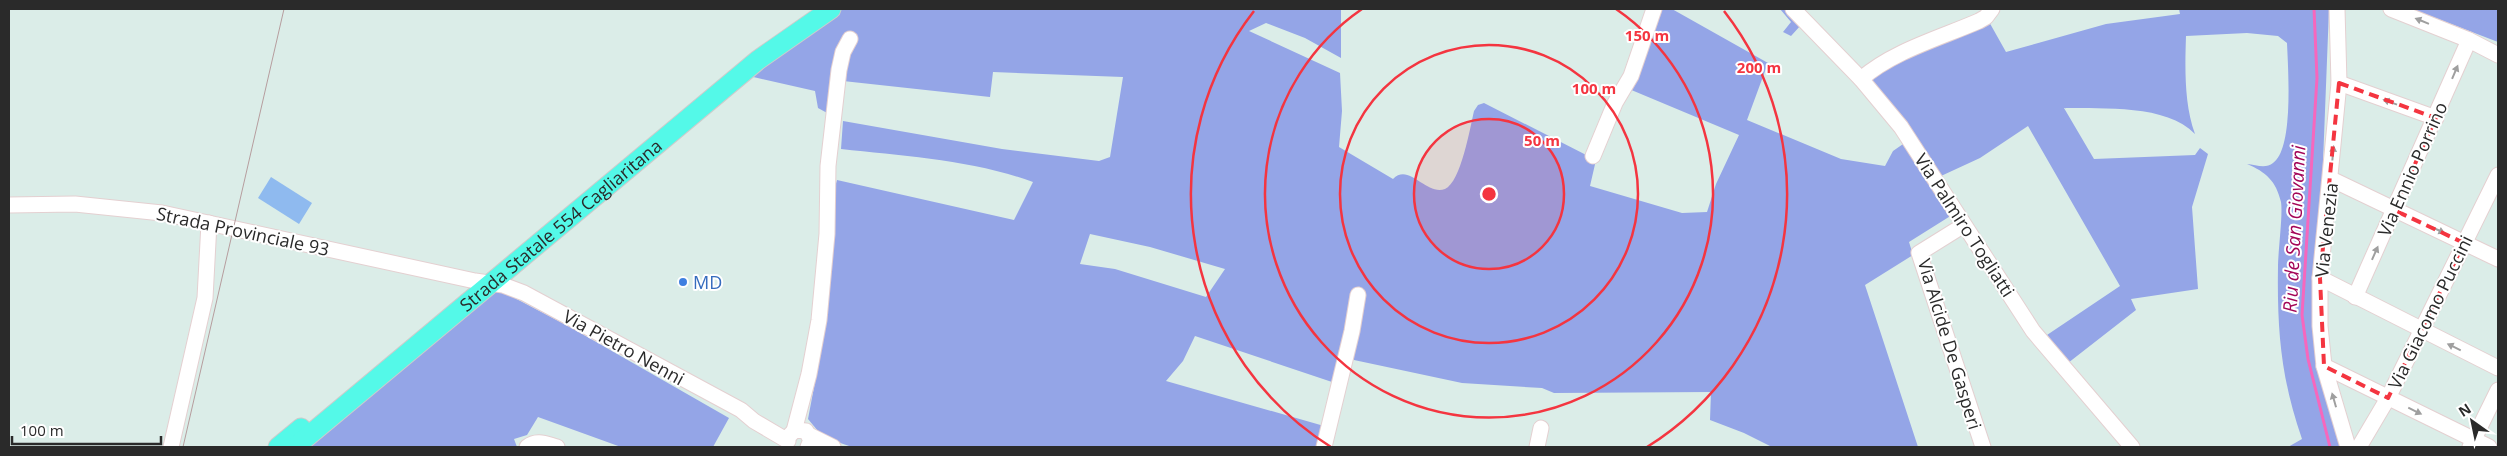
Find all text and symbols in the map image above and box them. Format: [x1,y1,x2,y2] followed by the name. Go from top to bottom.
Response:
[2414,17,2429,25] one-way arrow
[1625,25,1669,45] text: 150 m
[1737,57,1781,77] text: 200 m
[2452,65,2460,79] one-way arrow
[1572,78,1616,98] text: 100 m
[2372,98,2452,240] street label: Via Ennio Porrino
[2382,98,2397,105] one-way arrow
[1524,130,1560,150] text: 50 m
[454,134,667,317] street label: Strada Statale 554 Cagliaritana
[2277,143,2311,313] water label: Riu de San Giovanni
[2329,144,2337,160] one-way arrow
[1910,149,2020,301] street label: Via Palmiro Togliatti
[2309,182,2343,278] street label: Via Venezia
[1480,185,1498,203] centre of rings
[154,201,332,261] street label: Strada Provinciale 93
[2431,227,2445,235] one-way arrow
[2382,231,2478,393] street label: Via Giacomo Puccini
[2371,246,2379,260] one-way arrow
[1913,256,1987,432] street label: Via Alcide De Gasperi
[693,270,722,294] place label: MD
[677,276,689,288] marker: MD
[559,304,689,390] street label: Via Pietro Nenni
[2447,343,2462,351] one-way arrow
[2330,393,2338,408] one-way arrow
[2447,396,2497,446] north arrow
[2455,399,2475,421] text: N
[2408,407,2422,415] one-way arrow
[12,414,161,446] scale bar
[20,420,64,440] text: 100 m

